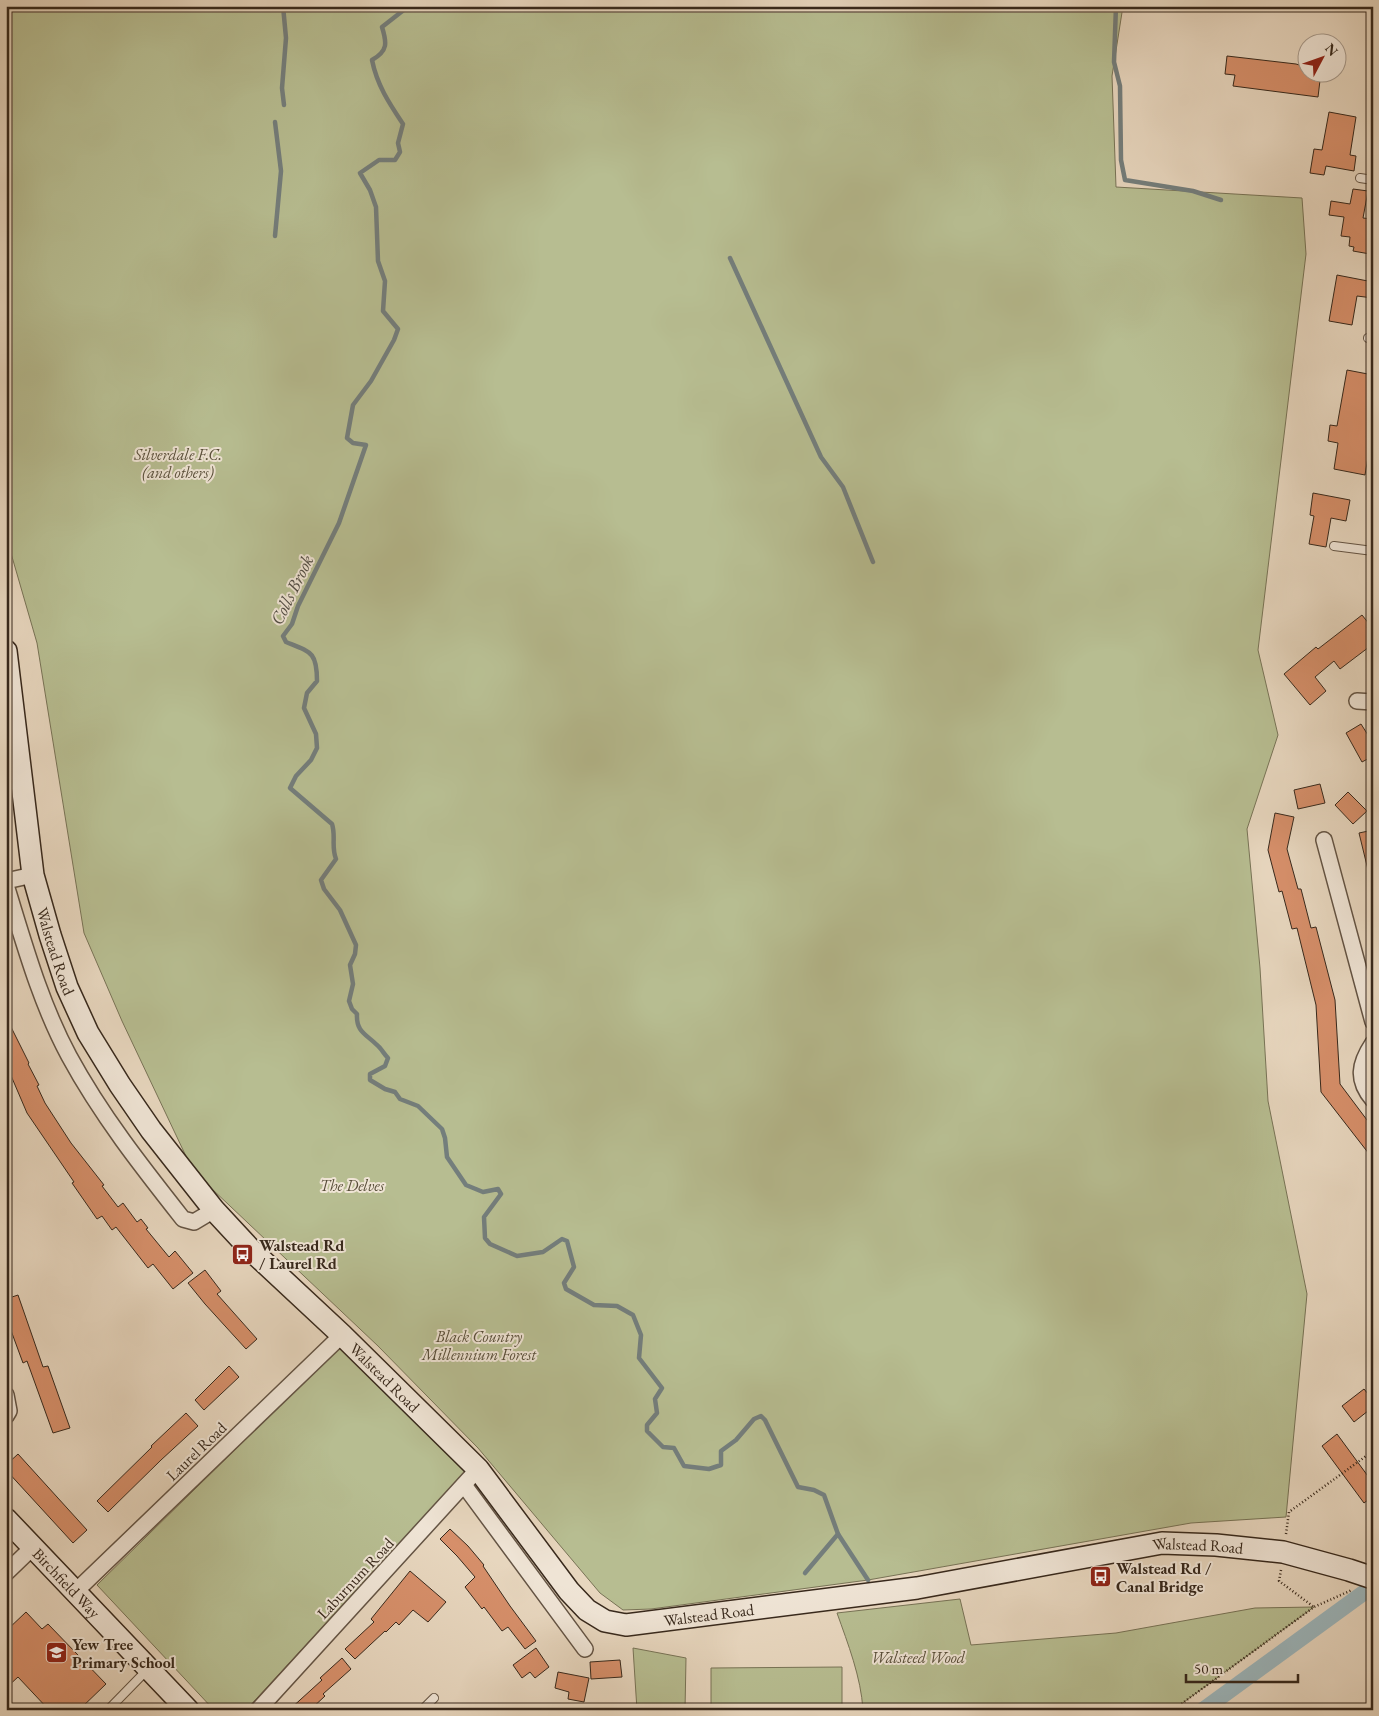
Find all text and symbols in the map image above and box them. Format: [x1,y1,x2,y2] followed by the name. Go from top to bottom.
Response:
[1296,32,1346,82] north arrow
[1321,39,1343,60] text: N
[133,444,222,483] park label: Silverdale F.C. (and others)
[265,551,318,629] water label: Colls Brook
[32,905,80,999] street label: Walstead Road
[320,1175,385,1196] park label: The Delves
[259,1235,344,1274] place label: Walstead Rd / Laurel Rd
[231,1242,255,1266] bus stop icon: Walstead Rd / Laurel Rd
[421,1326,537,1365] park label: Black Country Millennium Forest
[345,1338,425,1418] street label: Walstead Road
[162,1417,232,1485] street label: Laurel Road
[1151,1532,1245,1559] street label: Walstead Road
[312,1533,399,1623] street label: Laburnum Road
[28,1543,105,1623] street label: Birchfield Way
[1116,1558,1212,1597] place label: Walstead Rd / Canal Bridge
[1088,1565,1112,1589] bus stop icon: Walstead Rd / Canal Bridge
[662,1599,756,1631] street label: Walstead Road
[72,1634,175,1673] place label: Yew Tree Primary School
[44,1641,68,1665] school or university icon: Yew Tree Primary School
[871,1647,966,1668] park label: Walsteed Wood
[1186,1651,1299,1683] scale bar
[1194,1659,1223,1678] text: 50 m

